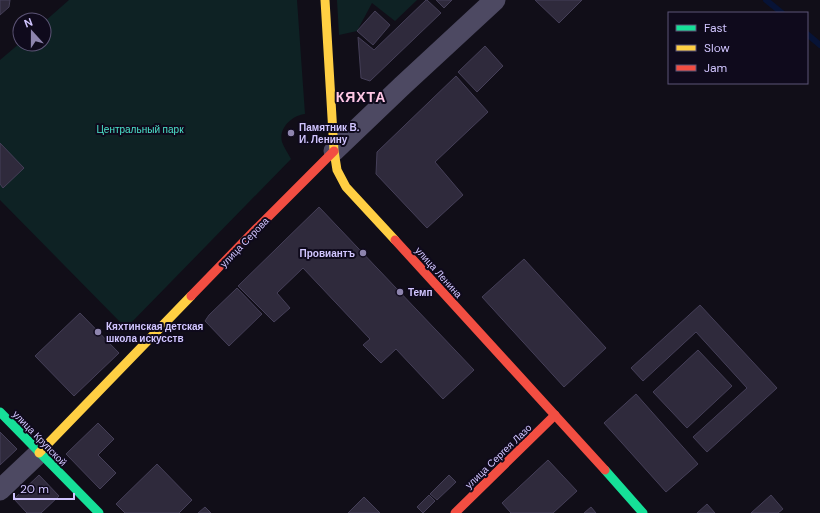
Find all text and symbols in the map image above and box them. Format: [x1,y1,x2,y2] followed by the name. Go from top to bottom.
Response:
[12,12,52,52] north arrow
[668,12,808,84] legend
[22,15,35,31] text: N
[704,20,727,36] text: Fast
[704,40,730,56] text: Slow
[704,60,727,76] text: Jam
[336,88,386,106] district label: КЯХТА
[299,121,360,146] place label: Памятник В. И. Ленину
[96,123,184,136] park label: Центральный парк
[286,128,296,138] marker: Памятник В. И. Ленину
[217,214,272,270] street label: улица Серова
[412,244,465,301] street label: улица Ленина
[300,247,355,260] place label: Провиантъ
[358,248,368,258] marker: Провиантъ
[408,286,432,299] place label: Темп
[395,287,405,297] marker: Темп
[106,320,204,345] place label: Кяхтинская детская школа искусств
[93,327,103,337] marker: Кяхтинская детская школа искусств
[10,408,69,469] street label: улица Крупской
[462,421,535,491] street label: улица Сергея Лазо
[14,475,74,501] scale bar
[20,481,49,497] text: 20 m

